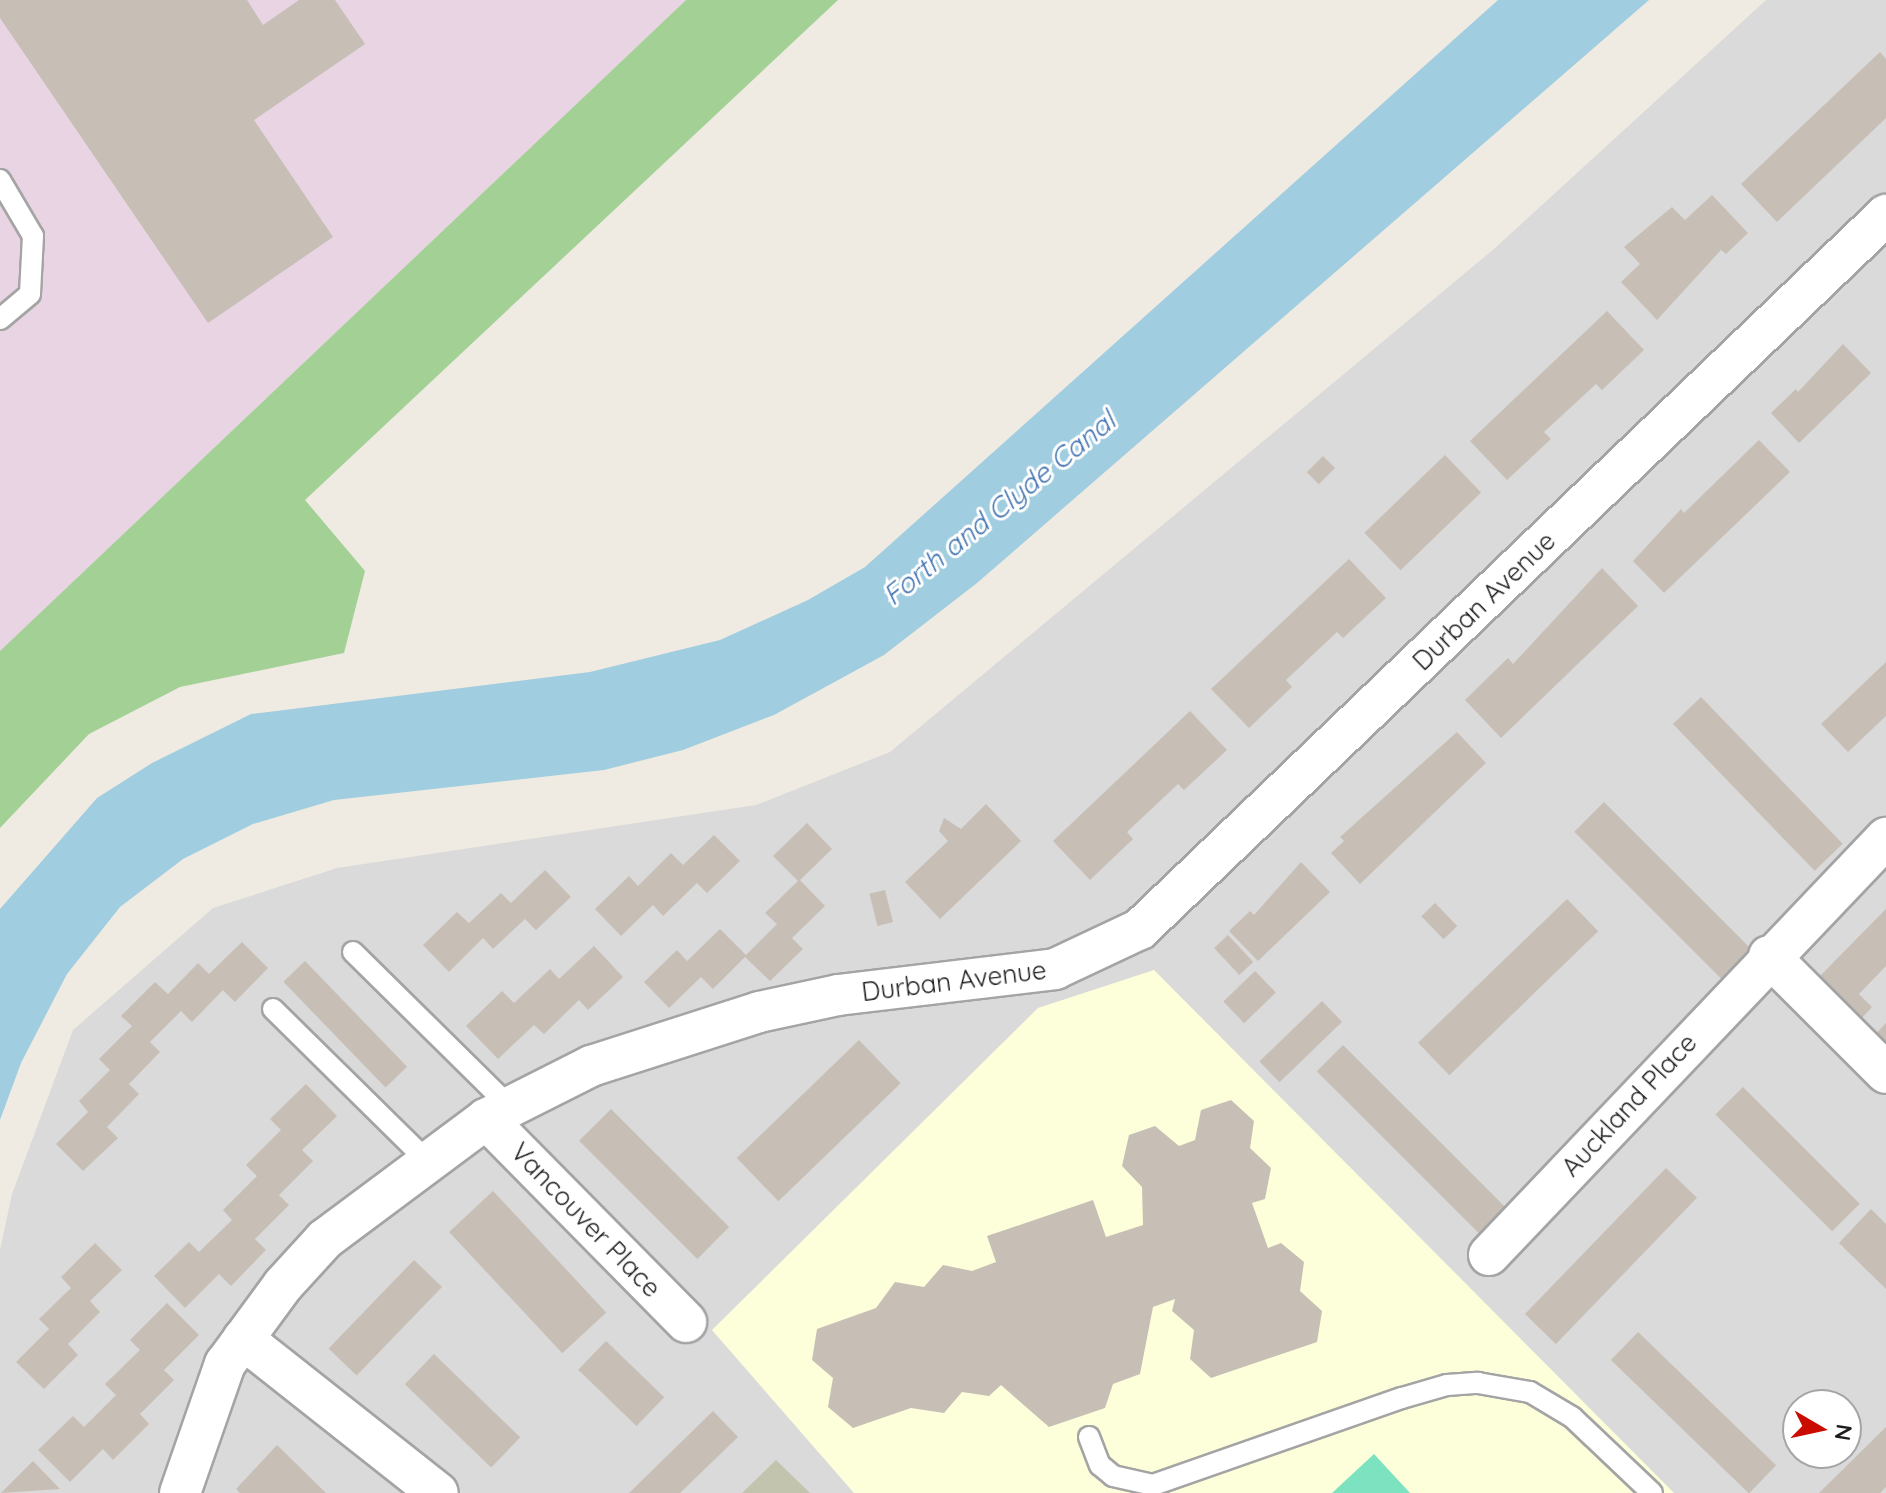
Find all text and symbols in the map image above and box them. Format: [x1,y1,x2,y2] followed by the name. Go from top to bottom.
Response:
[876,404,1122,612] water label: Forth and Clyde Canal
[1406,525,1562,677] street label: Durban Avenue
[860,954,1048,1008] street label: Durban Avenue
[1555,1027,1703,1183] street label: Auckland Place
[504,1136,668,1304] street label: Vancouver Place
[1782,1389,1862,1469] north arrow
[1829,1422,1859,1443] text: N

